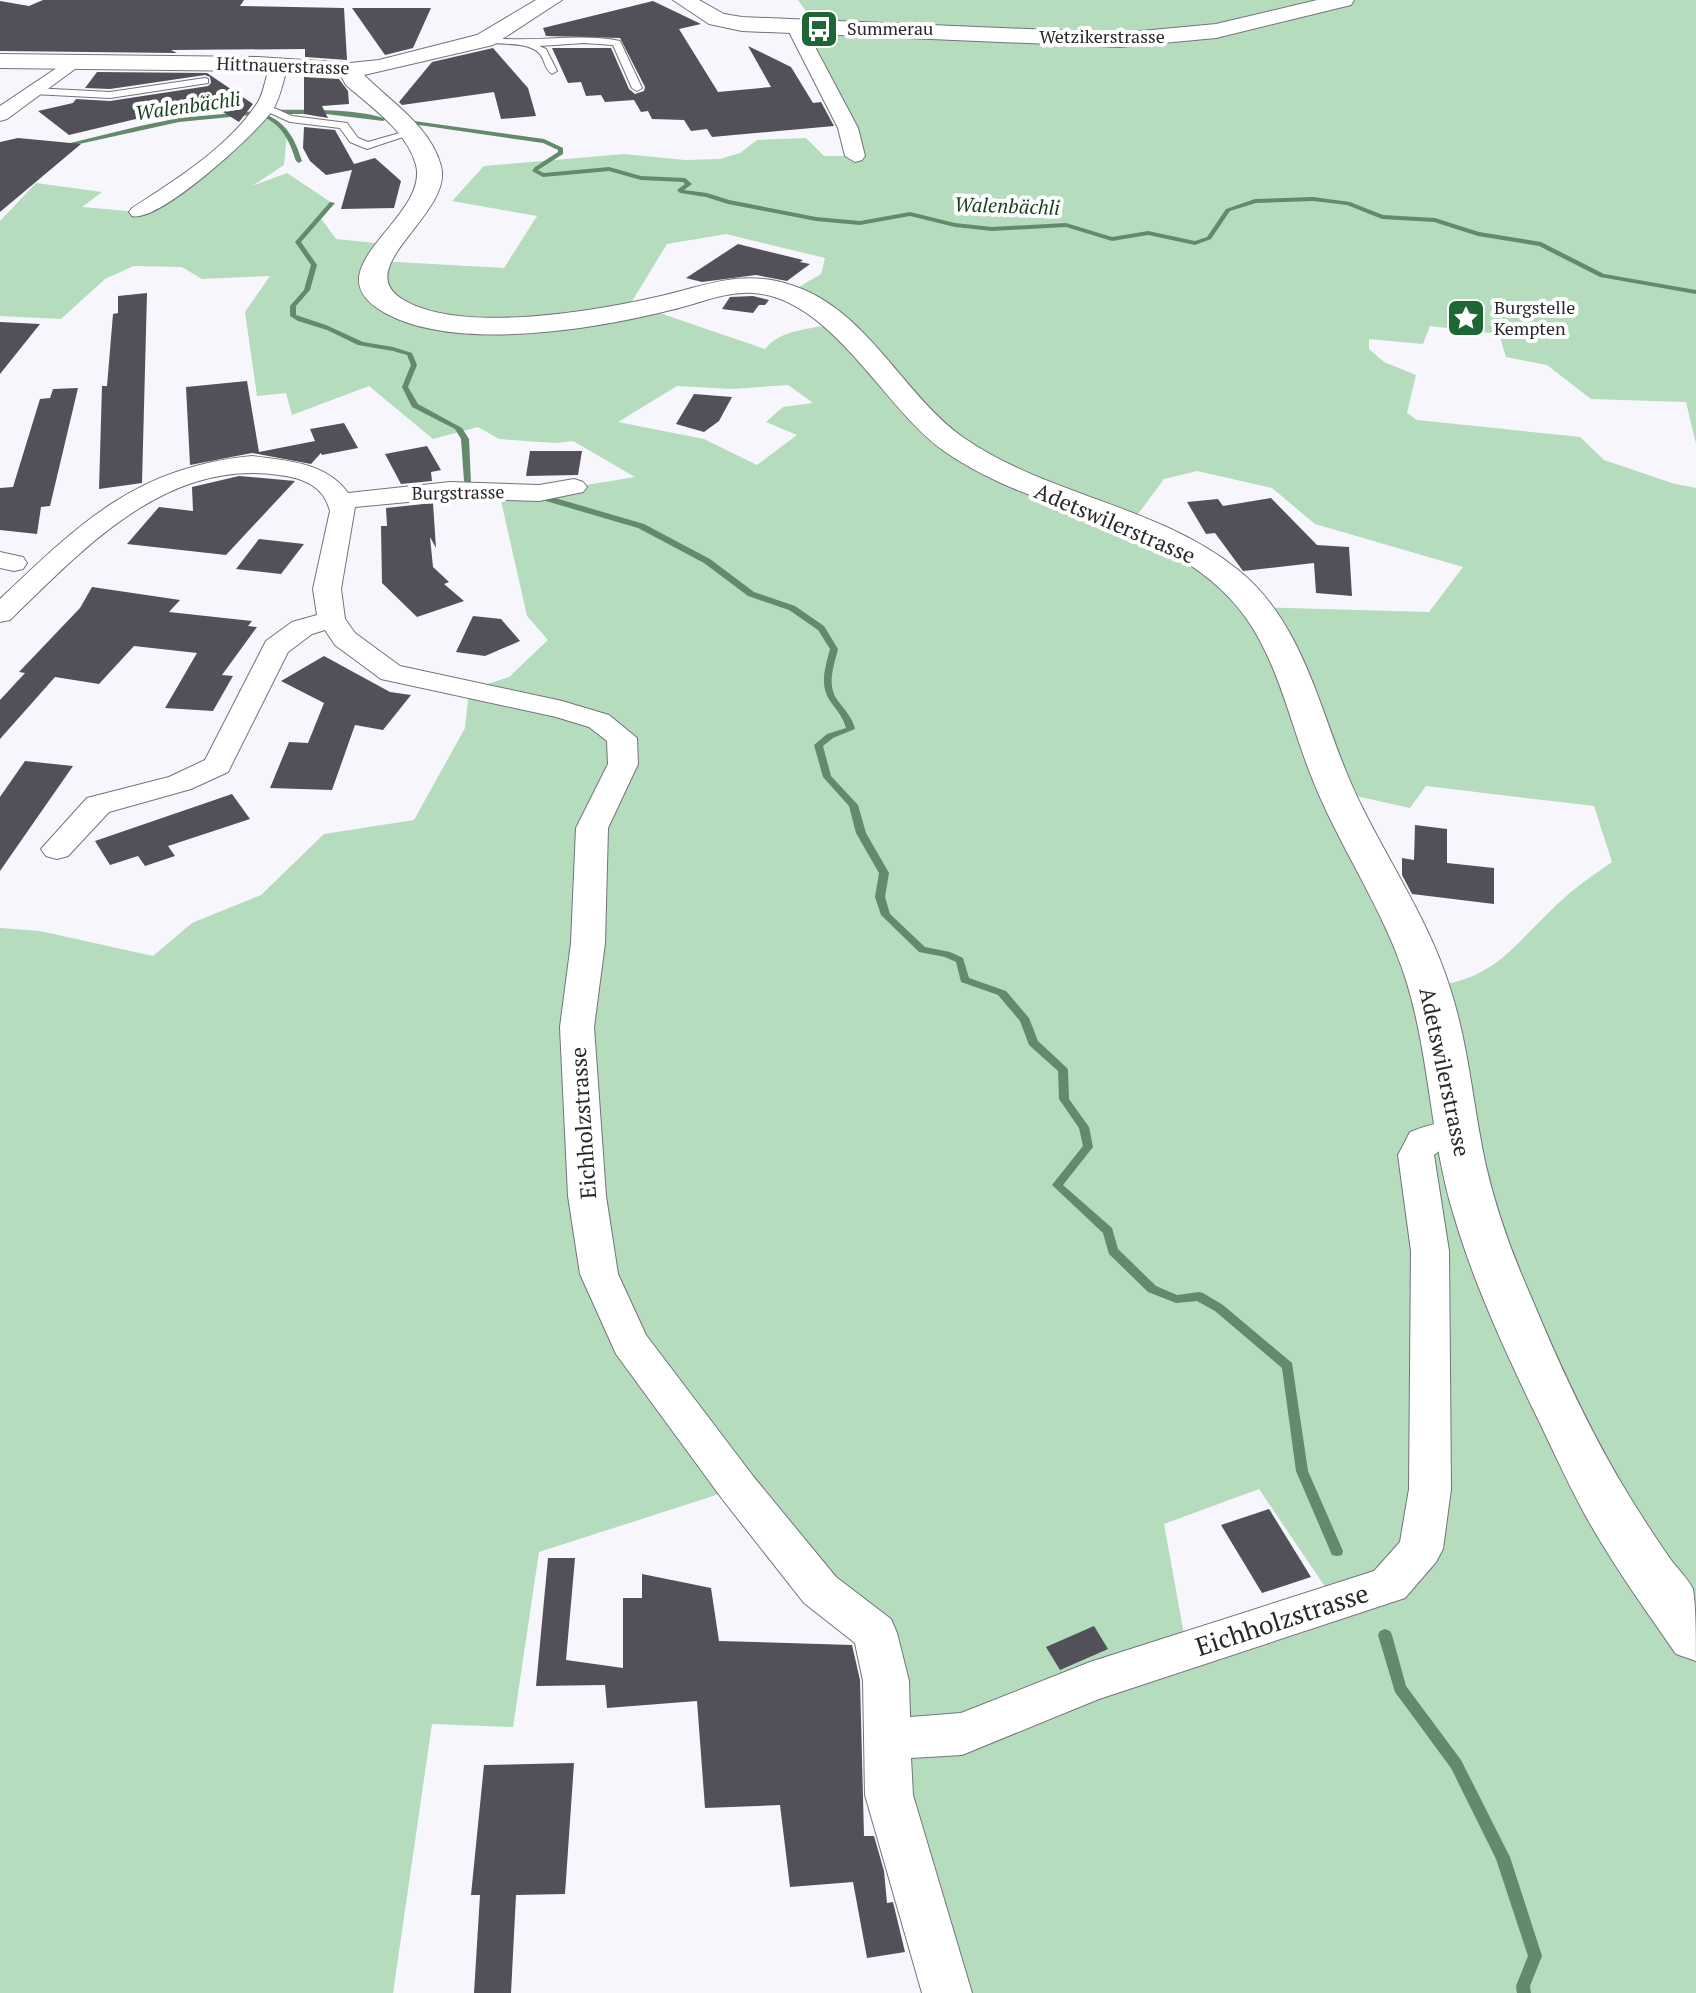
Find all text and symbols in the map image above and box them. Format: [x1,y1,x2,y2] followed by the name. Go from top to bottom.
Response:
[798,8,840,50] bus stop icon: Summerau
[847,16,933,40] place label: Summerau
[1039,24,1165,48] street label: Wetzikerstrasse
[216,51,350,79] street label: Hittnauerstrasse
[134,85,243,126] water label: Walenbächli
[954,190,1061,221] water label: Walenbächli
[1494,295,1575,340] place label: Burgstelle Kempten
[1445,297,1487,339] place icon: Burgstelle Kempten
[1030,476,1200,570] street label: Adetswilerstrasse
[411,479,505,505] street label: Burgstrasse
[1413,985,1478,1159] street label: Adetswilerstrasse
[563,1046,602,1200] street label: Eichholzstrasse
[1191,1575,1373,1663] street label: Eichholzstrasse

